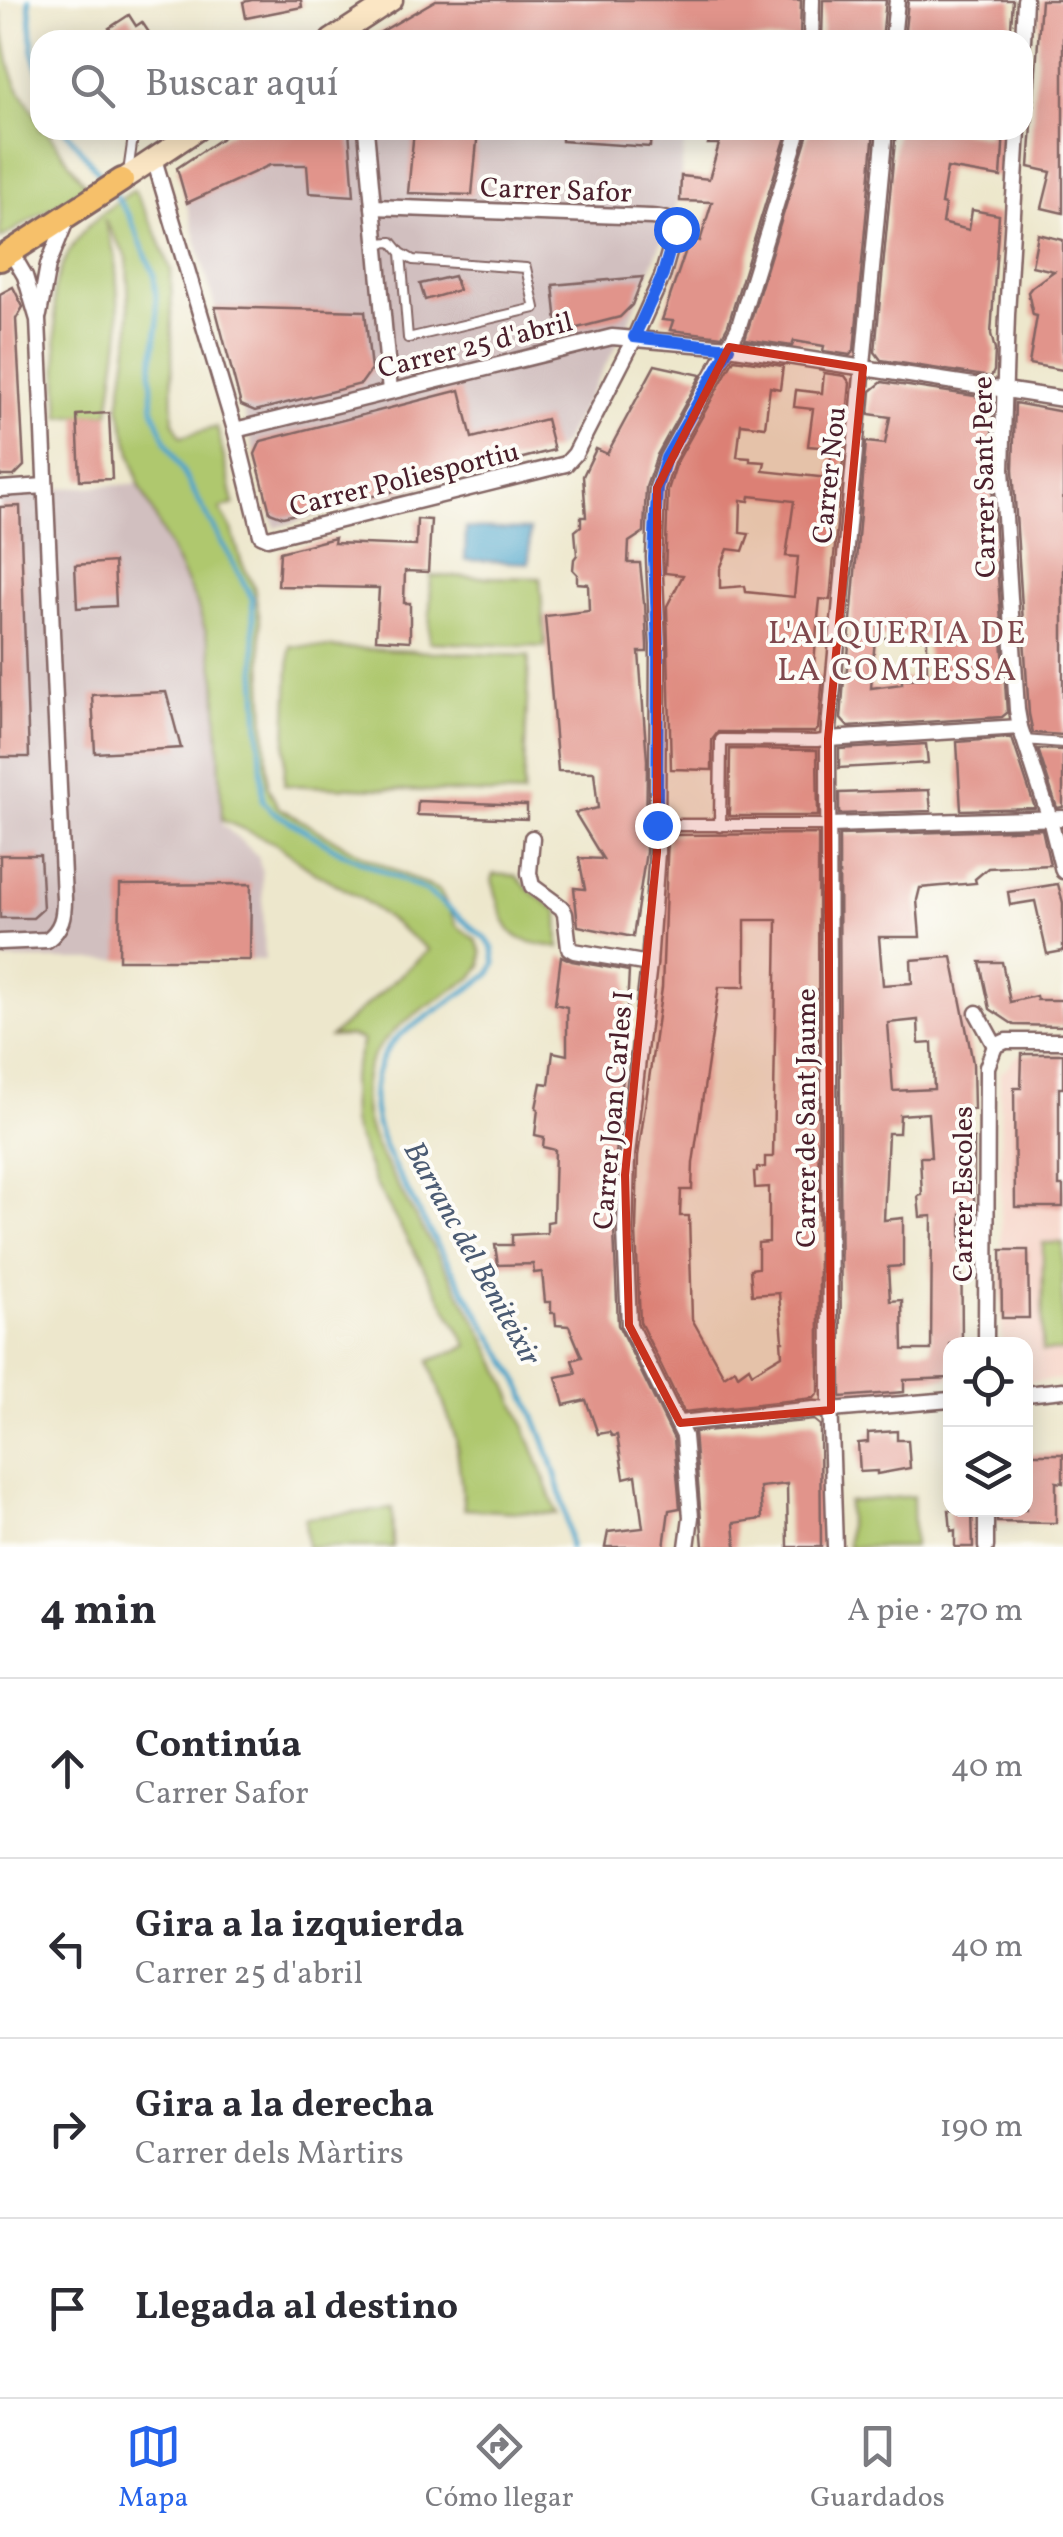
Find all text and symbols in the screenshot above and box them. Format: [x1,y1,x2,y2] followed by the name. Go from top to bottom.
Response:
[30,30,1033,140] search box
[65,58,120,113] icon: search
[145,59,338,112] text: Buscar aquí
[479,169,633,214] street label: Carrer Safor
[654,207,700,253] route start
[374,303,577,389] street label: Carrer 25 d'abril
[964,376,1007,578] street label: Carrer Sant Pere
[804,405,857,546] street label: Carrer Nou
[286,433,524,528] street label: Carrer Poliesportiu
[768,613,1028,694] district label: L'ALQUERIA DE LA COMTESSA
[635,803,681,849] route end
[788,988,827,1248] street label: Carrer de Sant Jaume
[585,989,644,1231] street label: Carrer Joan Carles I
[945,1106,984,1282] street label: Carrer Escoles
[392,1134,551,1374] water label: Barranc del Beniteixir
[943,1337,1033,1517] map controls
[943,1337,1033,1427] button: locate
[943,1427,1033,1517] button: layers
[40,1583,157,1642] text: 4 min
[847,1590,1023,1634] text: A pie · 270 m
[135,1720,302,1773] text: Continúa
[40,1741,95,1796] icon: ahead
[951,1746,1023,1790] text: 40 m
[135,1773,309,1817] text: Carrer Safor
[135,1900,464,1953] text: Gira a la izquierda
[40,1921,95,1976] icon: left
[951,1926,1023,1970] text: 40 m
[135,1953,363,1997] text: Carrer 25 d'abril
[135,2080,434,2133] text: Gira a la derecha
[40,2101,95,2156] icon: right
[939,2106,1023,2150] text: 190 m
[135,2133,404,2177] text: Carrer dels Màrtirs
[40,2281,95,2336] icon: arrive
[135,2282,458,2335] text: Llegada al destino
[118,2419,188,2518] tab: Mapa
[425,2419,574,2518] tab: Cómo llegar
[810,2419,945,2518] tab: Guardados

